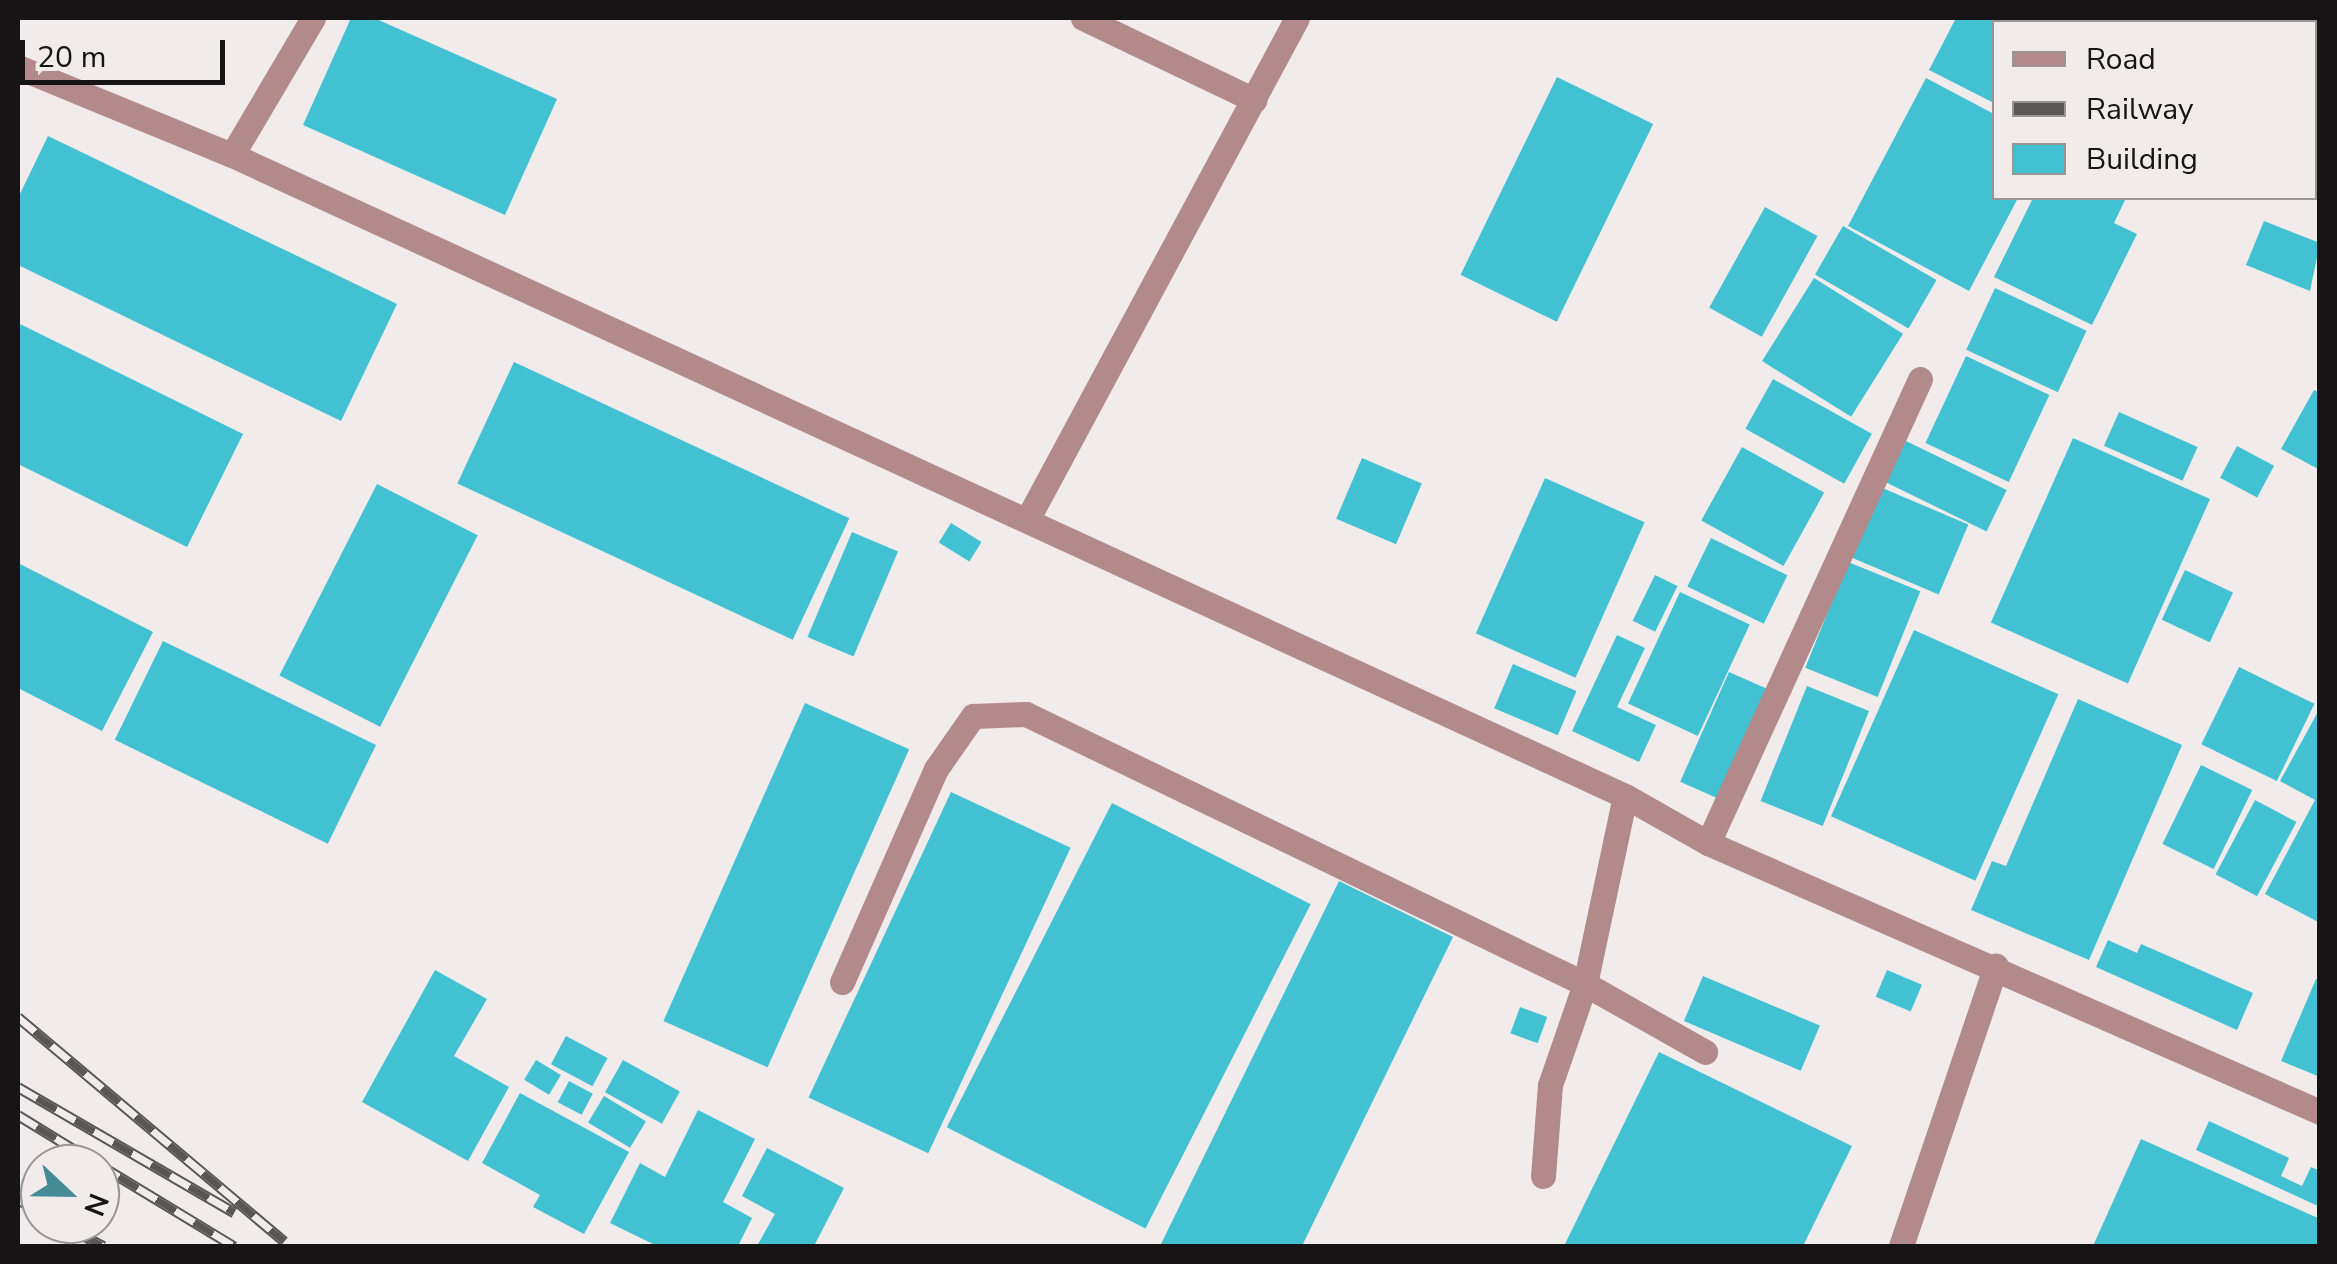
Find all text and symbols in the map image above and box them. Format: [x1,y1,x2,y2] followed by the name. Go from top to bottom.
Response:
[25,20,230,82] scale bar
[1992,20,2317,200] legend
[37,37,106,78] text: 20 m
[2086,39,2156,80] text: Road
[2086,89,2194,130] text: Railway
[2086,139,2198,180] text: Building
[20,1144,120,1244] north arrow
[74,1188,118,1221] text: N

